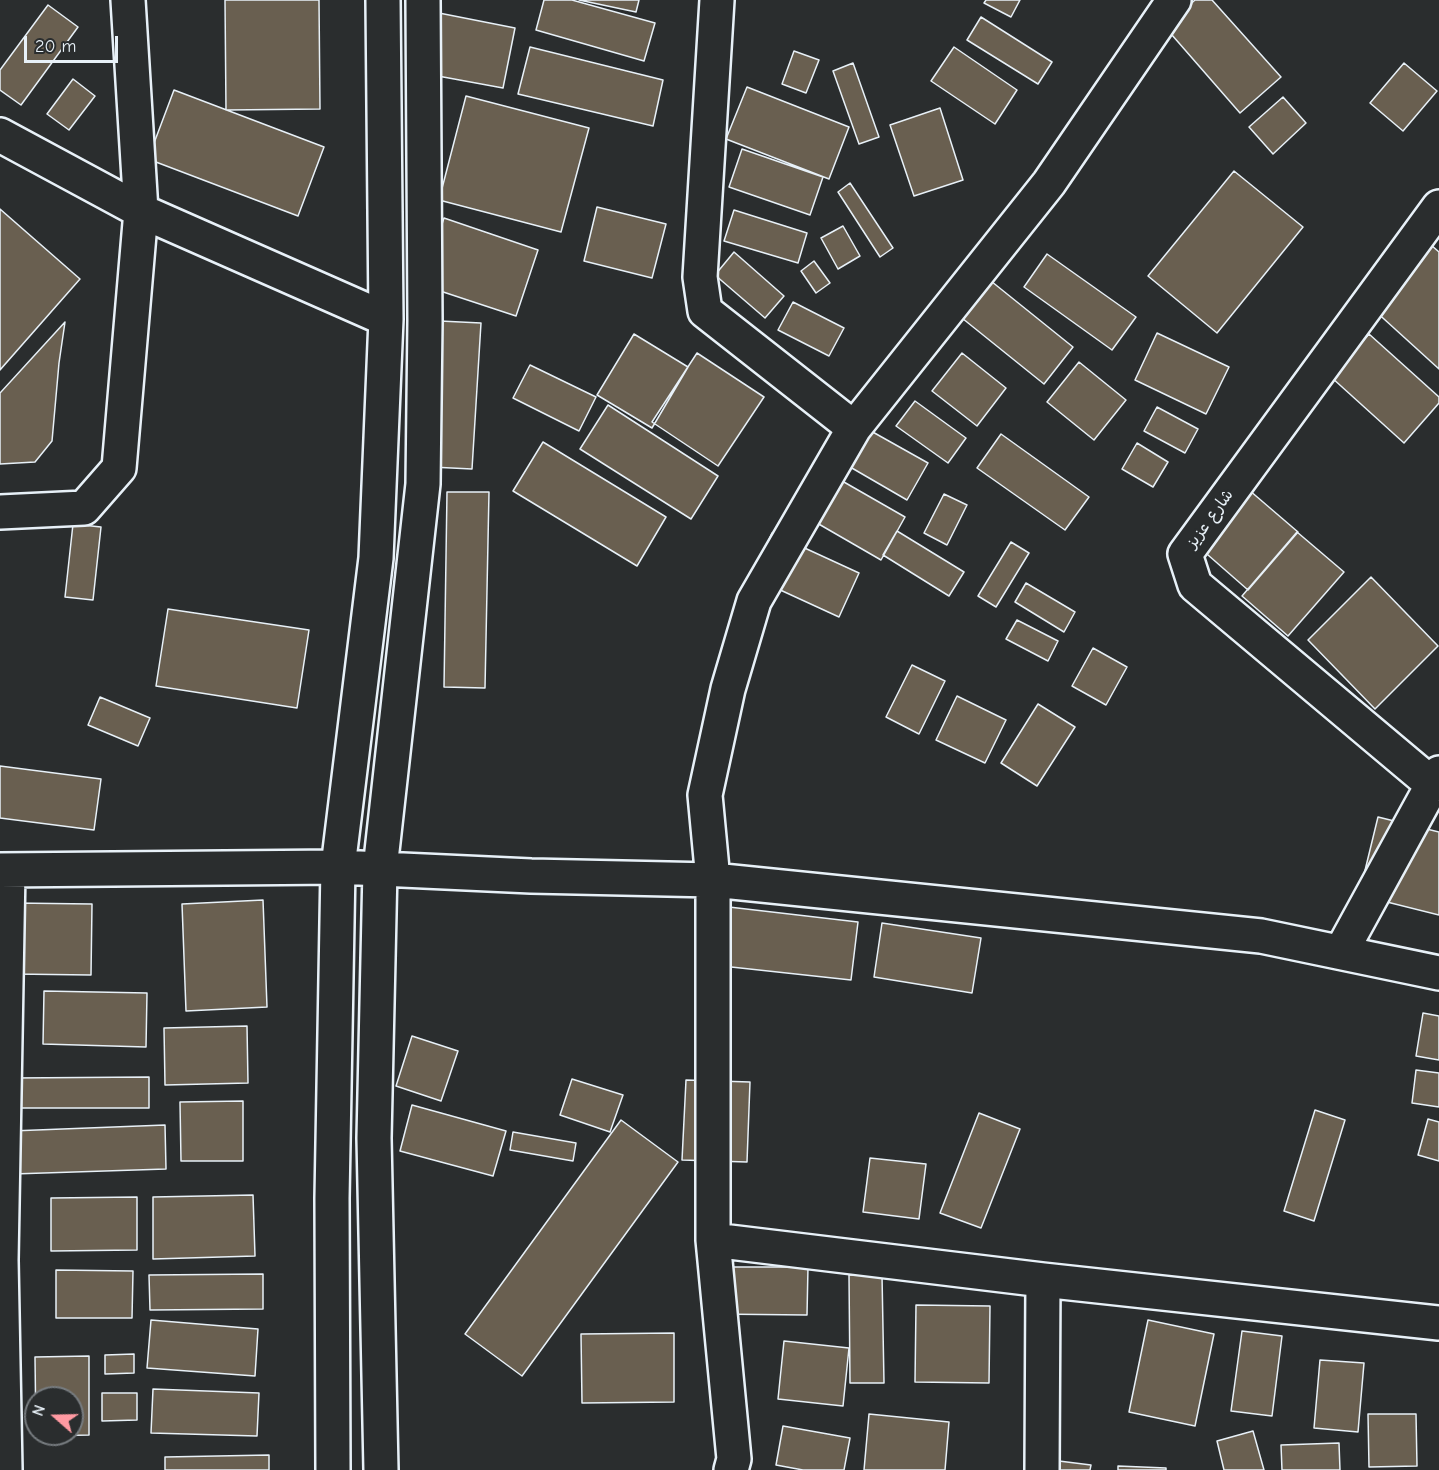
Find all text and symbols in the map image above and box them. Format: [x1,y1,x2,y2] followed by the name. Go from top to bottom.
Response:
[27,24,122,62] scale bar
[35,36,76,57] text: 20 m
[1182,486,1238,552] street label: شارع عزيز
[24,1386,84,1446] north arrow
[29,1403,49,1419] text: N

